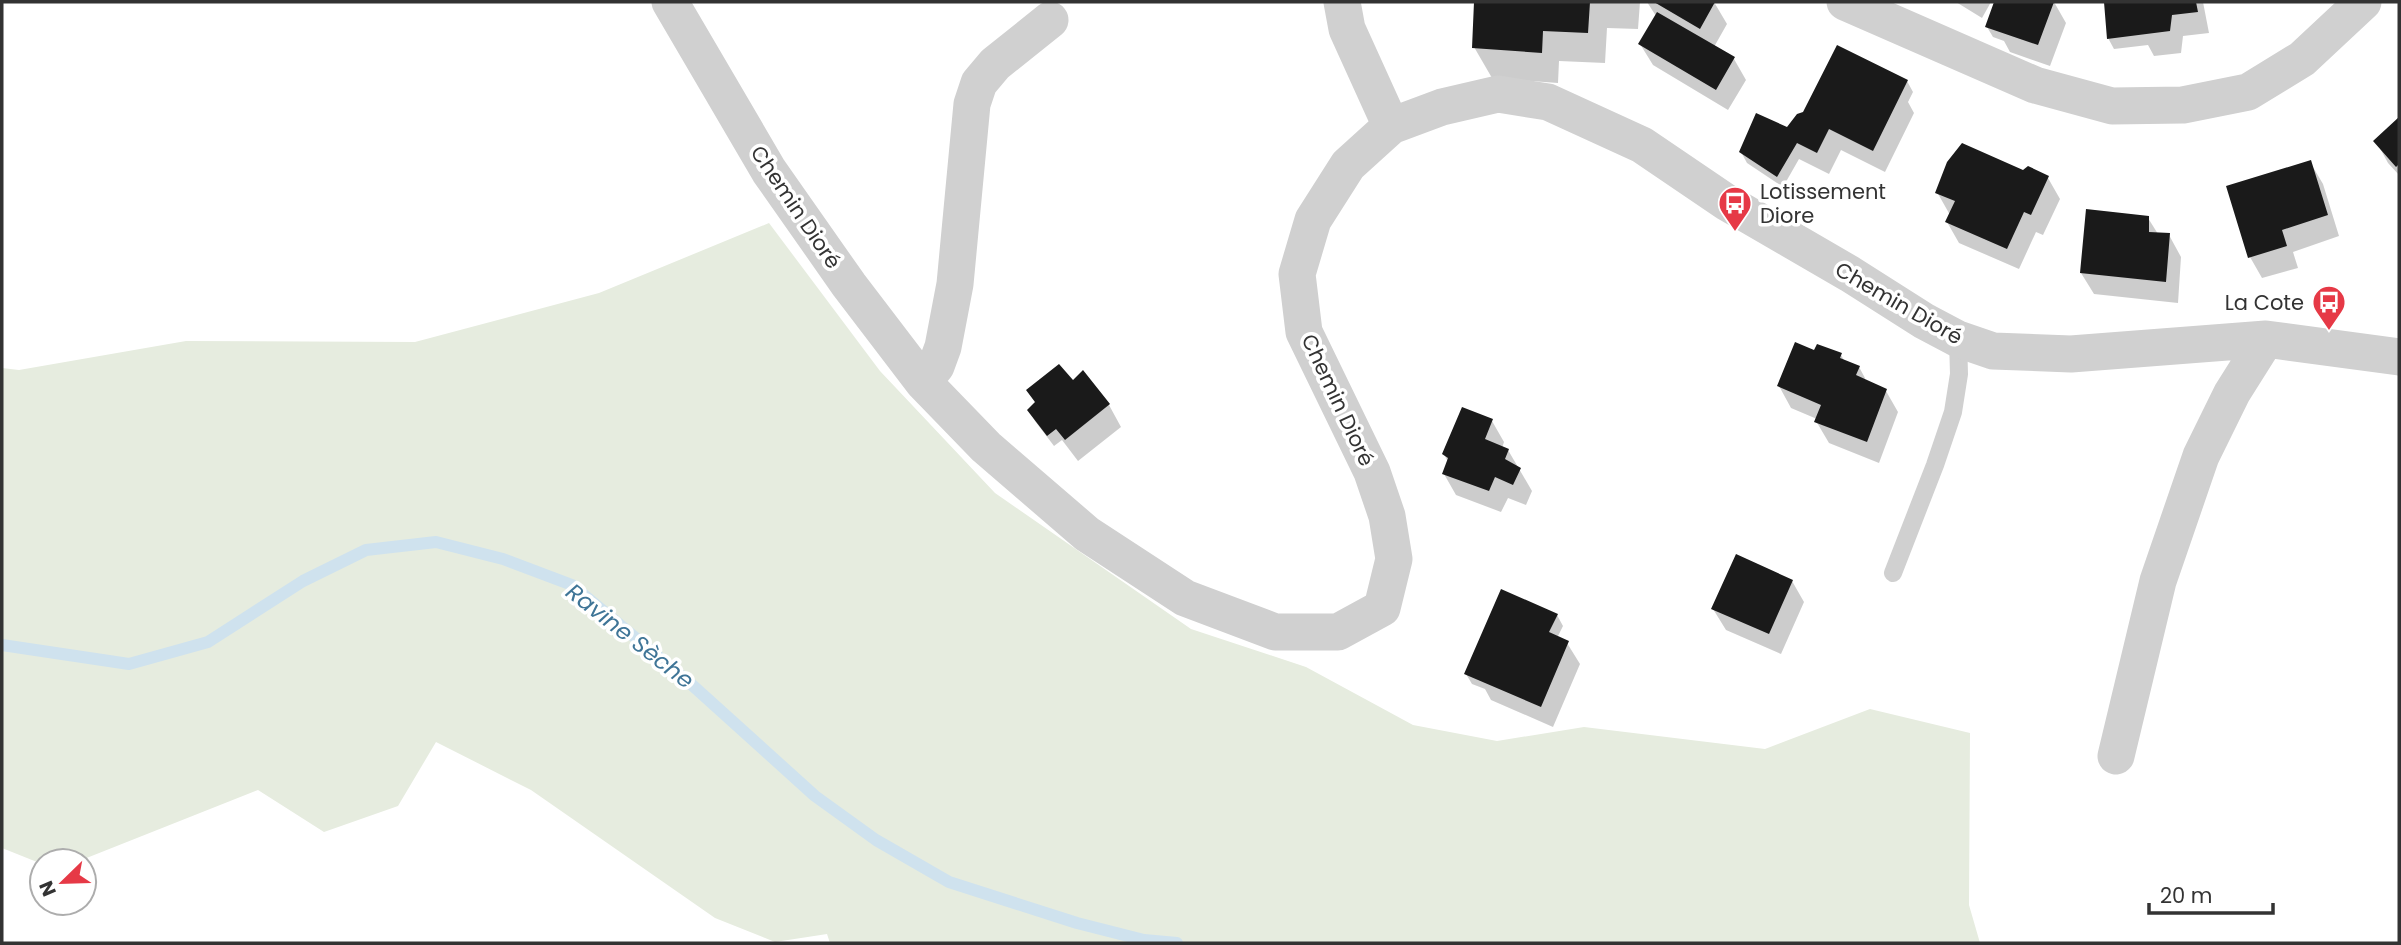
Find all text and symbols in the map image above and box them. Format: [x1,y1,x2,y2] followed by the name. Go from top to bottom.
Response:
[744,140,848,274] street label: Chemin Dioré
[1760,177,1886,230] place label: Lotissement Diore
[1716,184,1754,233] bus stop icon: Lotissement Diore
[1830,255,1968,351] street label: Chemin Dioré
[2310,283,2348,332] bus stop icon: La Cote
[2225,288,2304,317] place label: La Cote
[1295,329,1381,471] street label: Chemin Dioré
[559,576,701,696] water label: Ravine Sèche
[28,847,98,917] north arrow
[2149,872,2273,916] scale bar
[33,877,63,900] text: N
[2160,881,2213,910] text: 20 m

